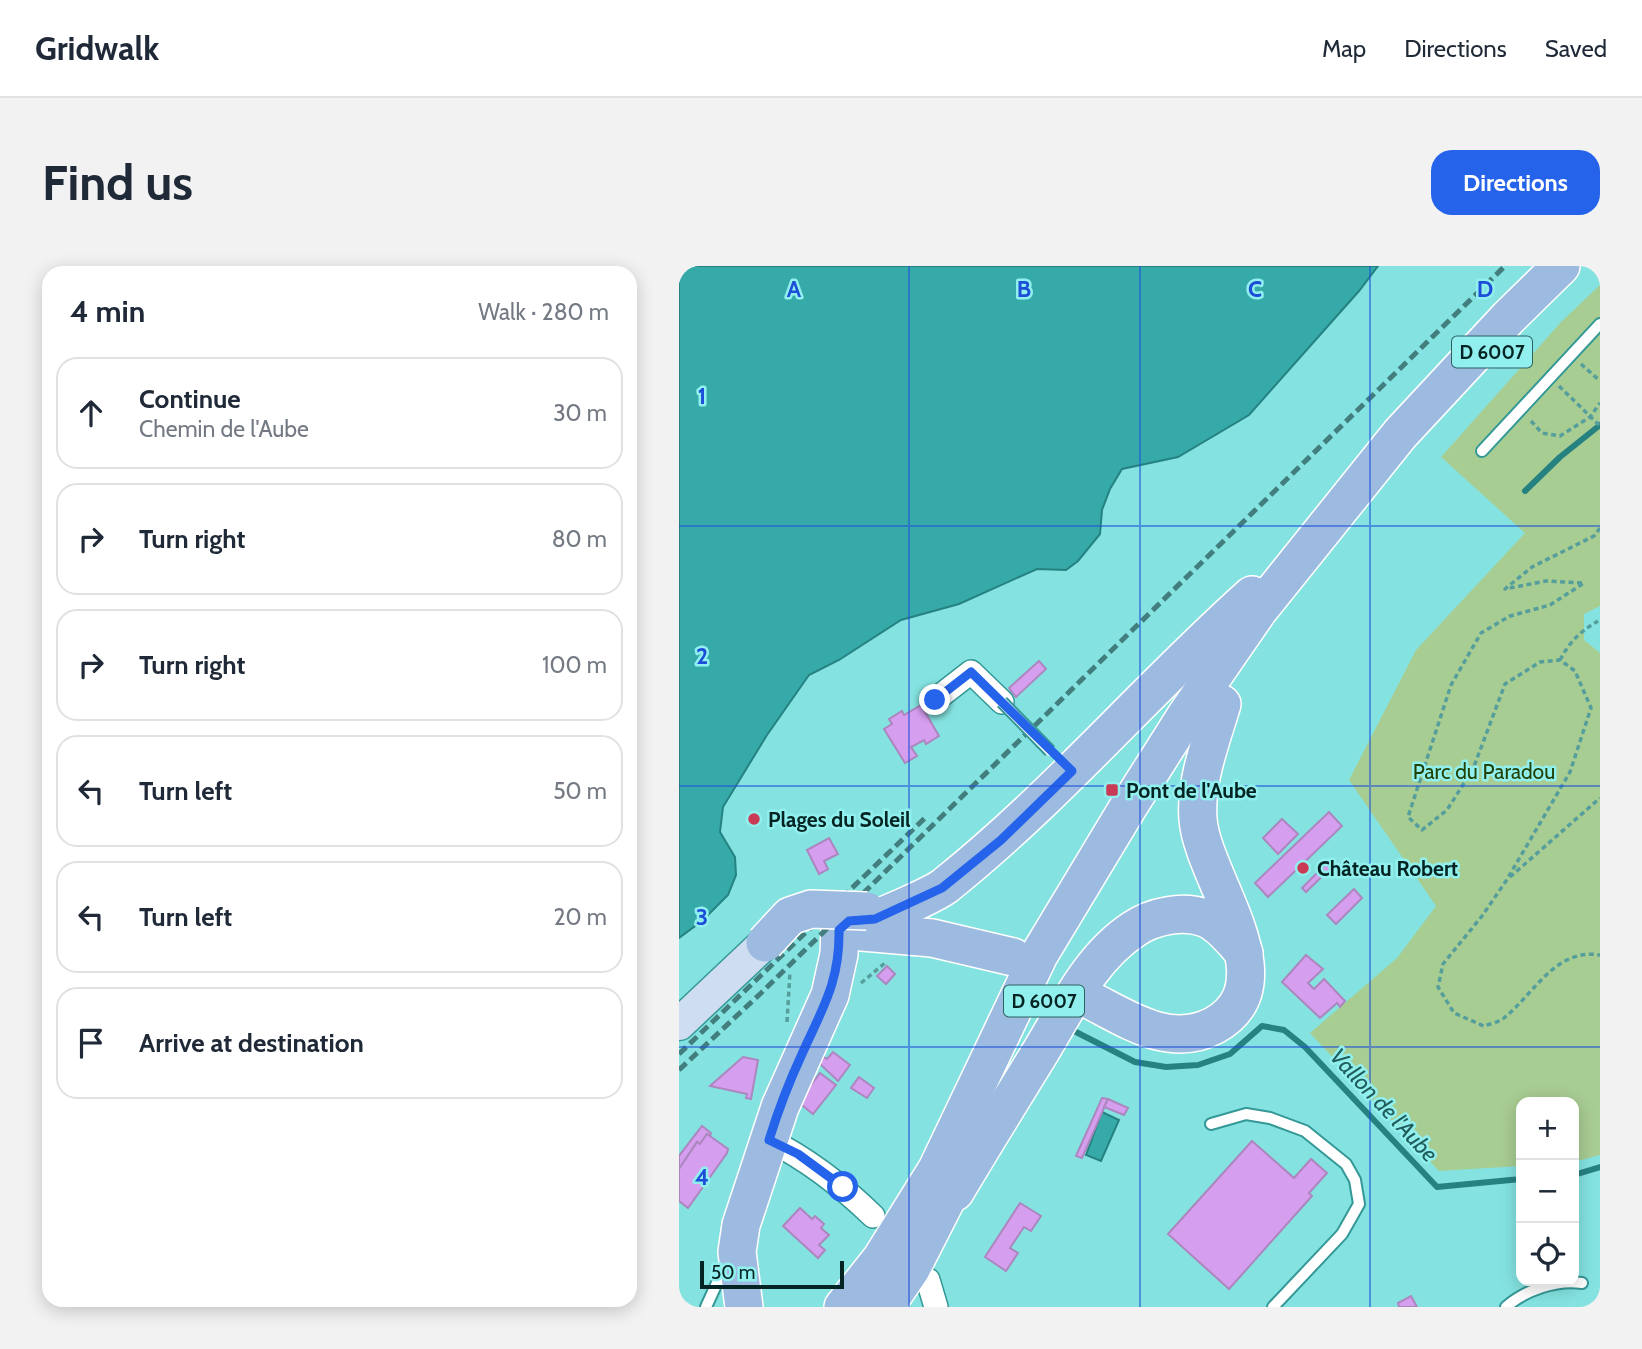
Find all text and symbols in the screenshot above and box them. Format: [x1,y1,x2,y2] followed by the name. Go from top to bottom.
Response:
[35,28,159,68] text: Gridwalk
[1322,34,1366,63] text: Map
[1404,34,1507,63] text: Directions
[1545,34,1607,63] text: Saved
[1431,150,1600,215] button: Directions
[42,153,193,212] text: Find us
[787,275,802,303] text: A
[1017,275,1031,303] text: B
[1248,275,1262,303] text: C
[1477,275,1493,303] text: D
[70,293,145,330] text: 4 min
[478,298,609,326] text: Walk · 280 m
[1452,337,1532,368] road number: D 6007
[698,382,706,410] text: 1
[139,383,241,415] text: Continue
[72,394,110,432] icon: ahead
[553,399,607,427] text: 30 m
[139,415,309,443] text: Chemin de l'Aube
[72,520,110,558] icon: right
[139,523,245,555] text: Turn right
[552,525,607,553] text: 80 m
[696,642,708,670] text: 2
[72,646,110,684] icon: right
[139,649,245,681] text: Turn right
[542,651,607,679] text: 100 m
[919,684,950,715] route end
[1413,759,1555,784] park label: Parc du Paradou
[72,772,110,810] icon: left
[139,775,232,807] text: Turn left
[553,777,607,805] text: 50 m
[1126,778,1257,803] place label: Pont de l'Aube
[1104,782,1120,798] marker: Pont de l'Aube
[768,807,911,832] place label: Plages du Soleil
[746,811,762,827] marker: Plages du Soleil
[1317,856,1458,881] place label: Château Robert
[1295,860,1311,876] marker: Château Robert
[72,898,110,936] icon: left
[139,901,232,933] text: Turn left
[554,903,607,931] text: 20 m
[696,903,708,931] text: 3
[1004,986,1084,1016] road number: D 6007
[72,1024,110,1062] icon: arrive
[139,1027,364,1059] text: Arrive at destination
[1324,1042,1444,1168] water label: Vallon de l'Aube
[1516,1097,1579,1286] map controls
[1516,1097,1579,1160] button: +
[1516,1160,1579,1223] button: −
[695,1163,709,1191] text: 4
[827,1171,858,1202] route start
[1516,1223,1579,1286] button: locate
[700,1258,843,1290] scale bar
[711,1261,755,1284] text: 50 m

